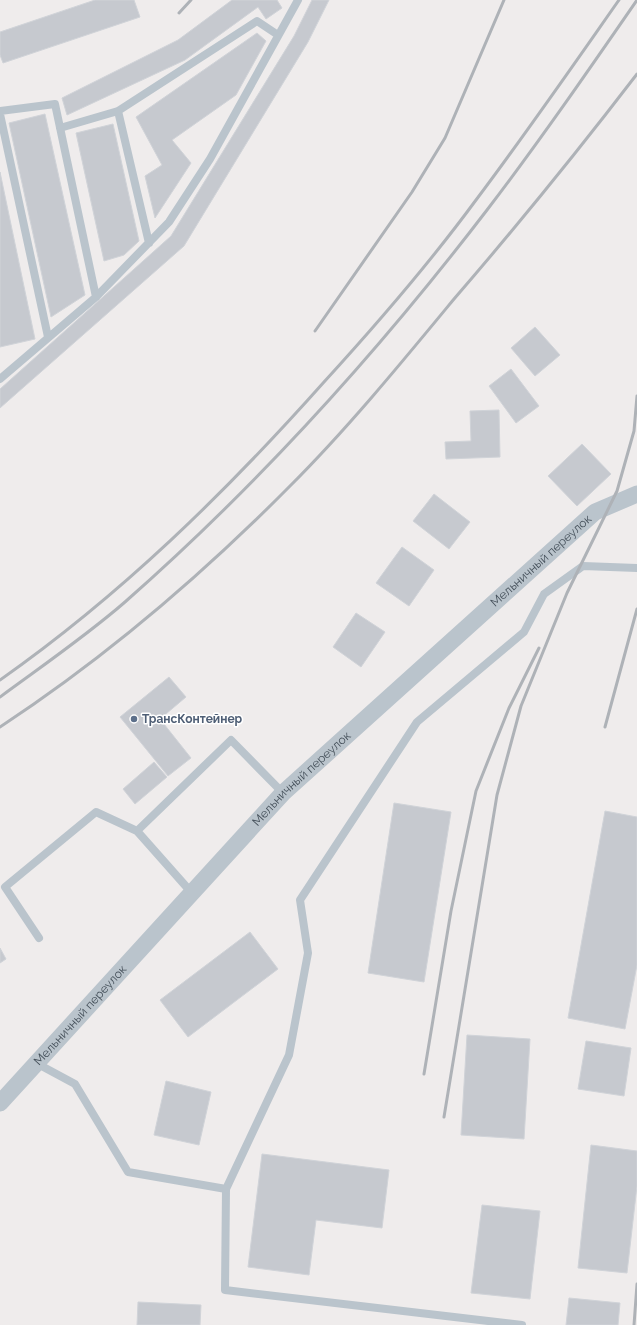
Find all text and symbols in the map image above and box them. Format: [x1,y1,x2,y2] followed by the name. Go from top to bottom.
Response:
[488,512,594,610] street label: Мельничный переулок
[142,712,243,726] place label: ТрансКонтейнер
[129,714,139,724] marker: ТрансКонтейнер
[249,728,354,829] street label: Мельничный переулок
[31,962,129,1068] street label: Мельничный переулок

